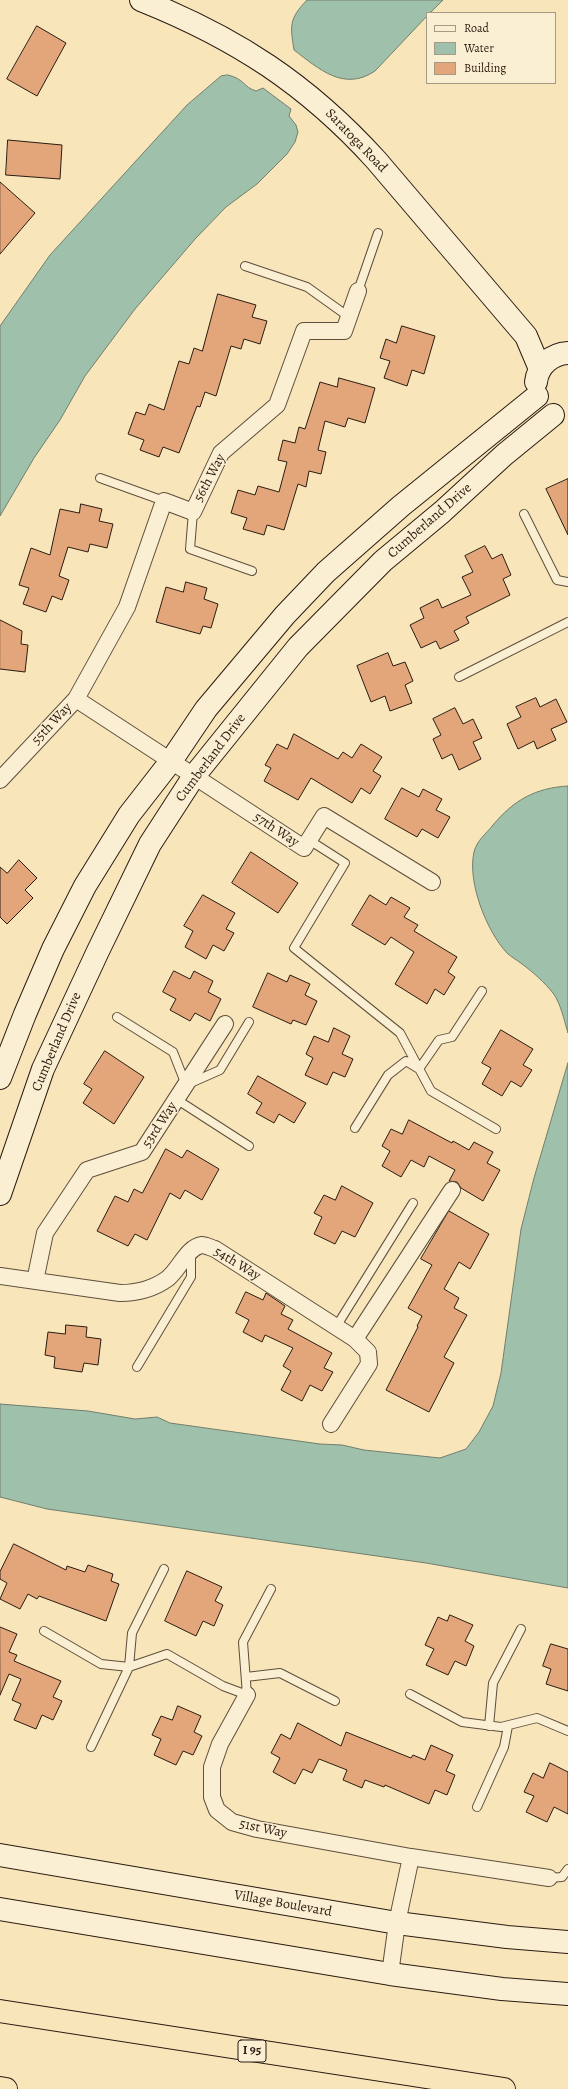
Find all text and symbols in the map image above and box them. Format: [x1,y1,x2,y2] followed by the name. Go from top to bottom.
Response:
[426,12,556,84] legend
[464,20,489,36] text: Road
[464,40,494,56] text: Water
[464,60,506,76] text: Building
[321,106,391,176] street label: Saratoga Road
[190,451,230,505] street label: 56th Way
[384,480,476,562] street label: Cumberland Drive
[28,699,76,749] street label: 55th Way
[172,711,250,805] street label: Cumberland Drive
[250,809,302,851] street label: 57th Way
[29,990,85,1094] street label: Cumberland Drive
[139,1099,181,1151] street label: 53rd Way
[211,1243,263,1285] street label: 54th Way
[238,1816,288,1842] street label: 51st Way
[233,1887,333,1921] street label: Village Boulevard
[238,2040,266,2062] road number: I 95

